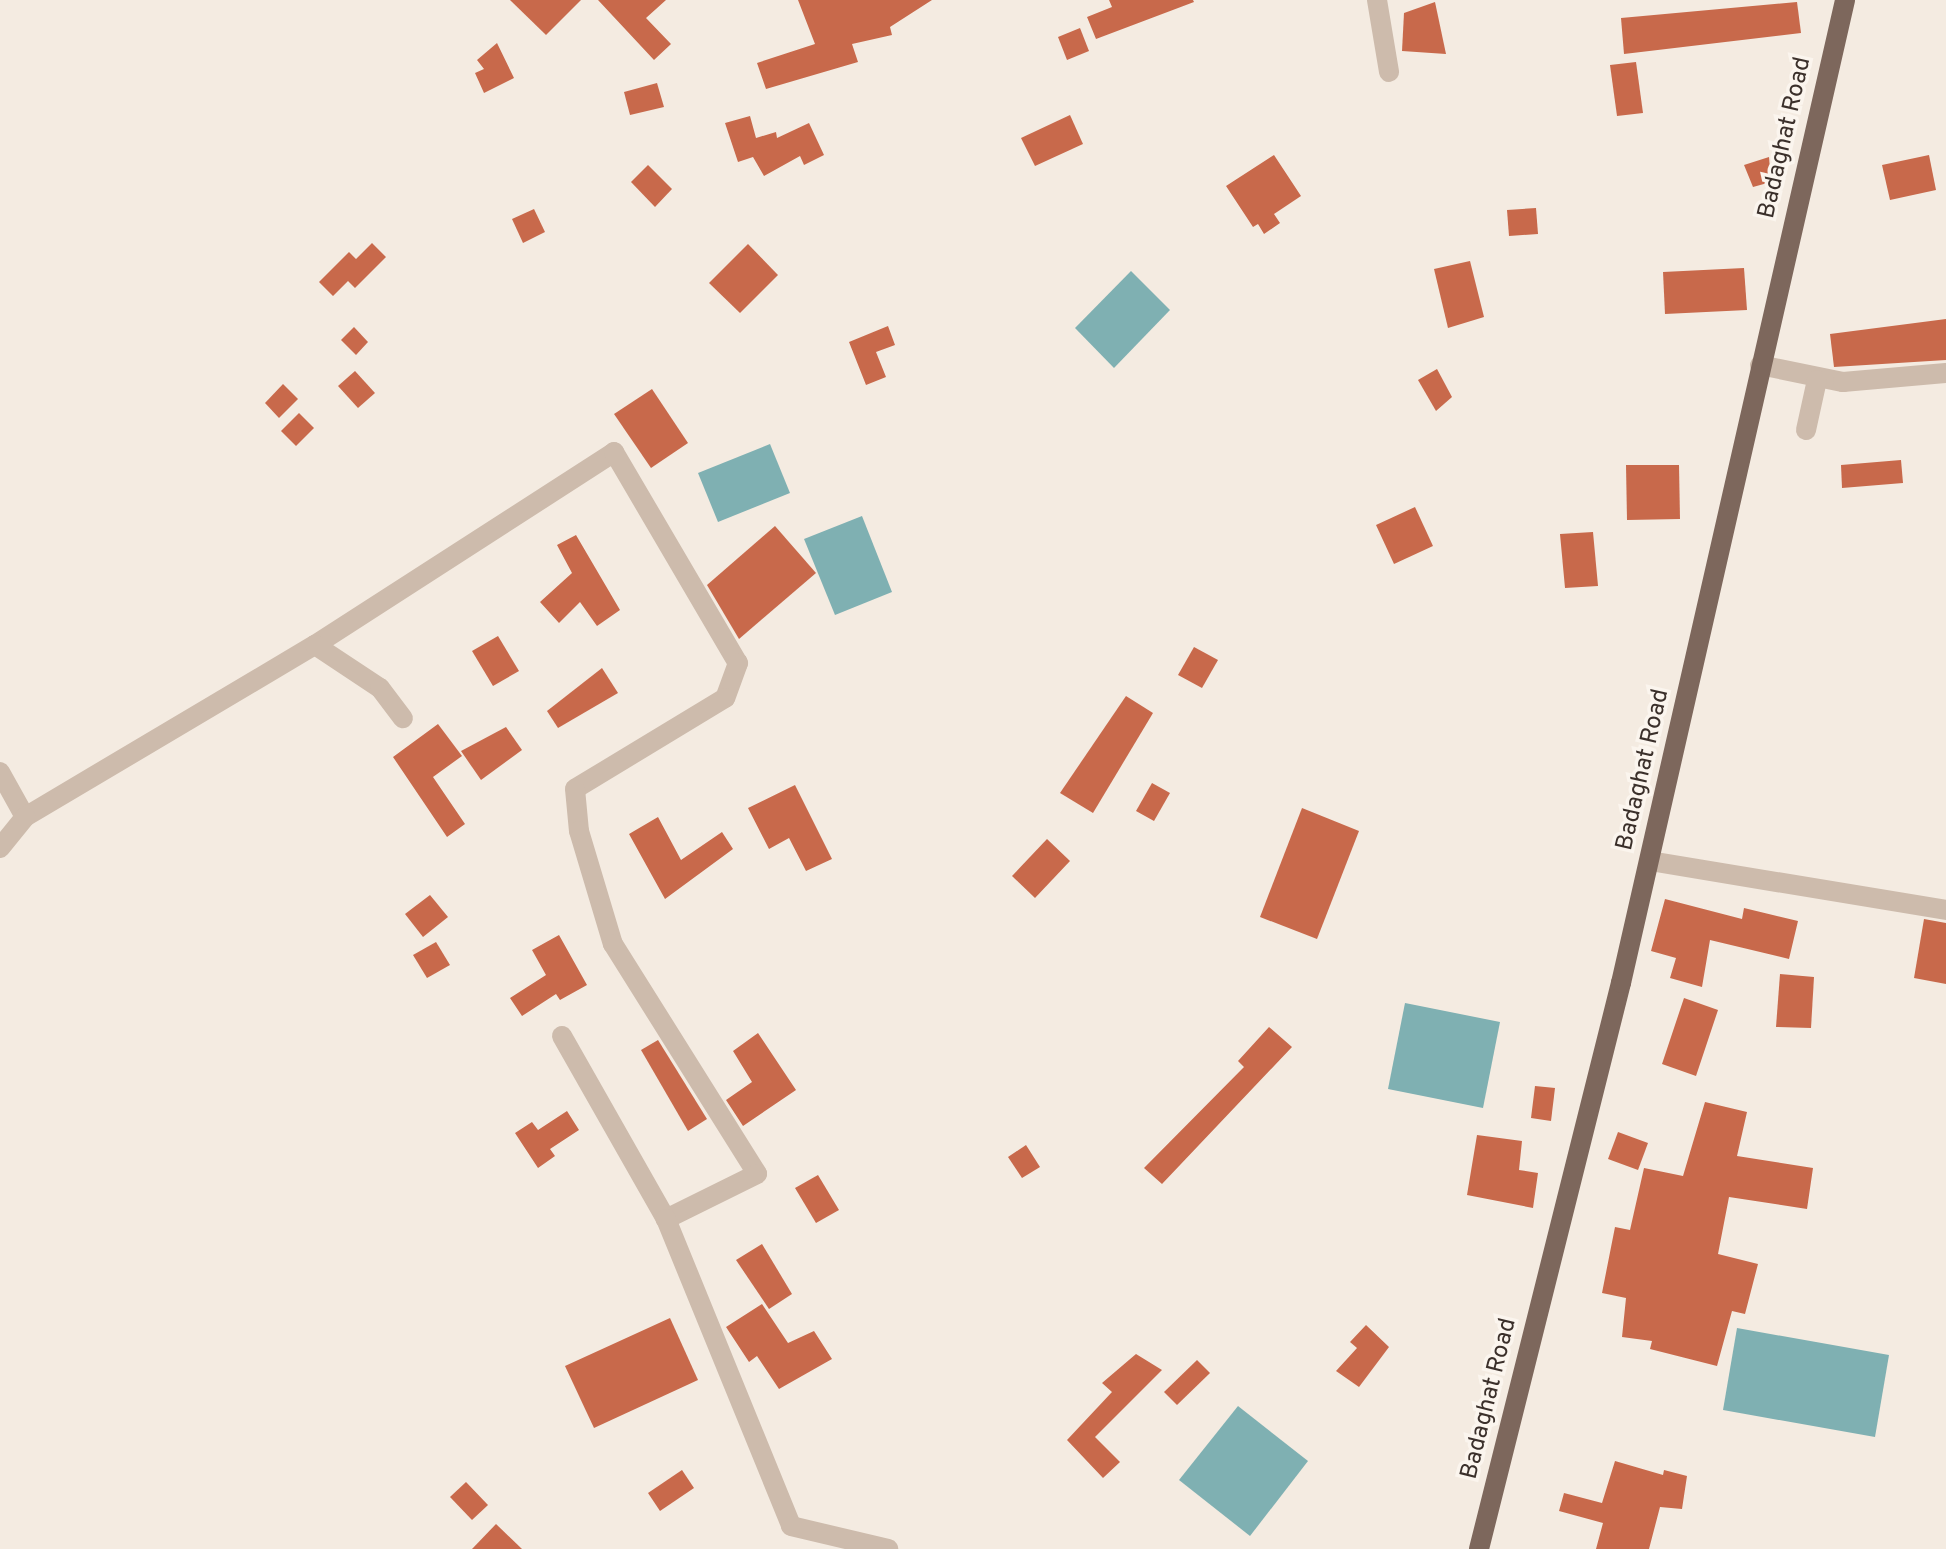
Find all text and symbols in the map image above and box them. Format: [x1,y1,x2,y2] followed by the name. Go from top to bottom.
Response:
[1753,54,1819,222] street label: Badaghat Road
[1611,686,1677,854] street label: Badaghat Road
[1456,1315,1524,1483] street label: Badaghat Road

